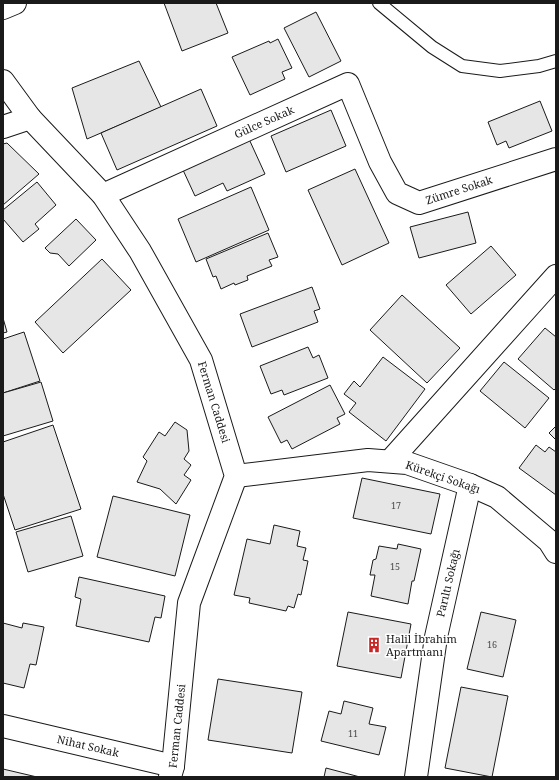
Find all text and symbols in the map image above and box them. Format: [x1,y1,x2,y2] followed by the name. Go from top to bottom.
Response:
[232,101,296,141] street label: Gülce Sokak
[424,172,495,207] street label: Zümre Sokak
[195,359,234,445] street label: Ferman Caddesi
[404,457,483,496] street label: Kürekçi Sokağı
[391,499,401,512] house number: 17
[432,547,463,618] street label: Parıltı Sokağı
[390,560,400,573] house number: 15
[386,631,458,659] place label: Halil İbrahim Apartmanı
[365,636,383,654] building icon: Halil İbrahim Apartmanı
[487,638,497,651] house number: 16
[165,683,188,769] street label: Ferman Caddesi
[348,727,358,740] house number: 11
[56,731,121,760] street label: Nihat Sokak

